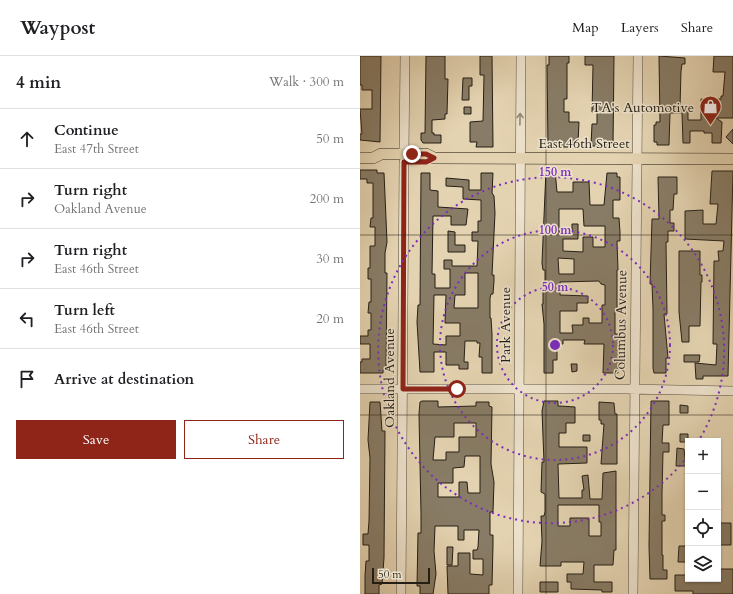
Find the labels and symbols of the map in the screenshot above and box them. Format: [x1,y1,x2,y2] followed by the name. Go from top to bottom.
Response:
[697,94,723,127] shop icon: TA's Automotive
[591,98,694,117] place label: TA's Automotive
[516,113,523,126] one-way arrow
[538,134,630,153] street label: East 46th Street
[403,145,421,163] route end
[539,164,572,180] text: 150 m
[539,222,572,238] text: 100 m
[611,270,631,380] street label: Columbus Avenue
[542,279,569,295] text: 50 m
[496,287,515,363] street label: Park Avenue
[380,328,399,428] street label: Oakland Avenue
[548,338,562,352] centre of rings
[448,380,466,398] route start
[372,566,430,585] scale bar

